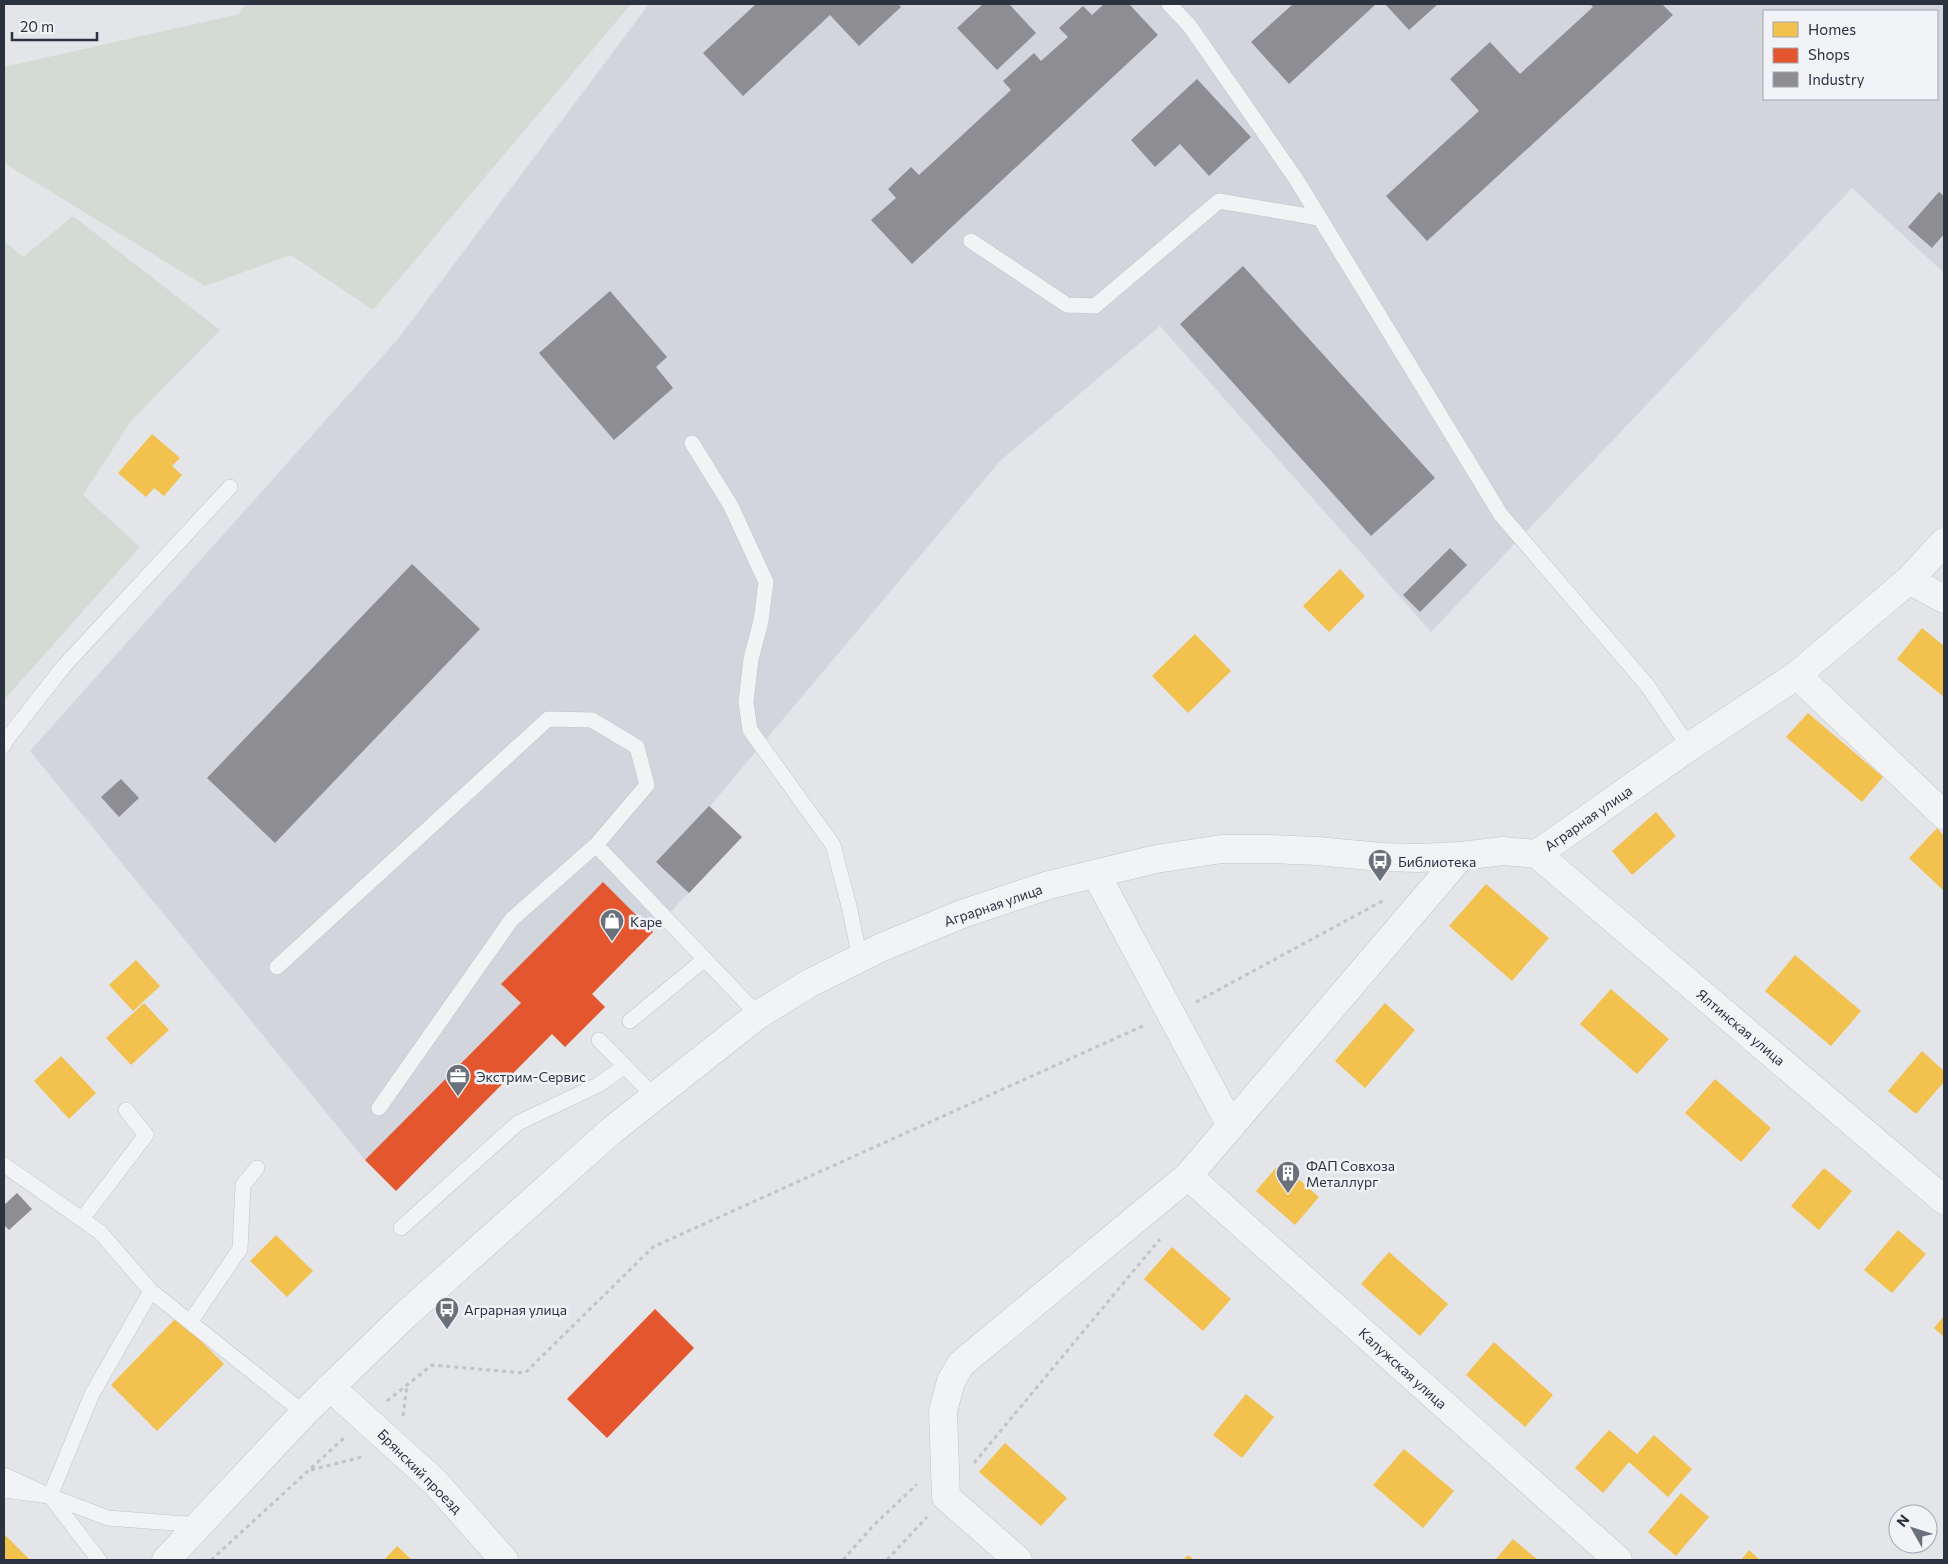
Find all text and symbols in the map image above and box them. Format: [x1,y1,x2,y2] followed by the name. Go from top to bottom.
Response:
[12,10,98,42] scale bar
[1763,10,1938,100] legend
[20,17,54,35] text: 20 m
[1808,20,1856,38] text: Homes
[1808,45,1850,63] text: Shops
[1808,70,1865,88] text: Industry
[1541,781,1635,855] street label: Аграрная улица
[1367,848,1393,882] bus stop icon: Библиотека
[1398,853,1476,870] place label: Библиотека
[942,880,1044,930] street label: Аграрная улица
[599,908,625,942] shop icon: Каре
[630,913,662,930] place label: Каре
[1693,985,1789,1069] street label: Ялтинская улица
[445,1063,471,1097] office icon: Экстрим-Сервис
[476,1068,586,1085] place label: Экстрим-Сервис
[1306,1157,1395,1190] place label: ФАП Совхоза Металлург
[1275,1160,1301,1194] building icon: ФАП Совхоза Металлург
[434,1296,460,1330] bus stop icon: Аграрная улица
[464,1301,567,1318] place label: Аграрная улица
[1355,1324,1451,1412] street label: Калужская улица
[374,1425,466,1517] street label: Брянский проезд
[1888,1504,1938,1554] north arrow
[1893,1511,1912,1530] text: N

